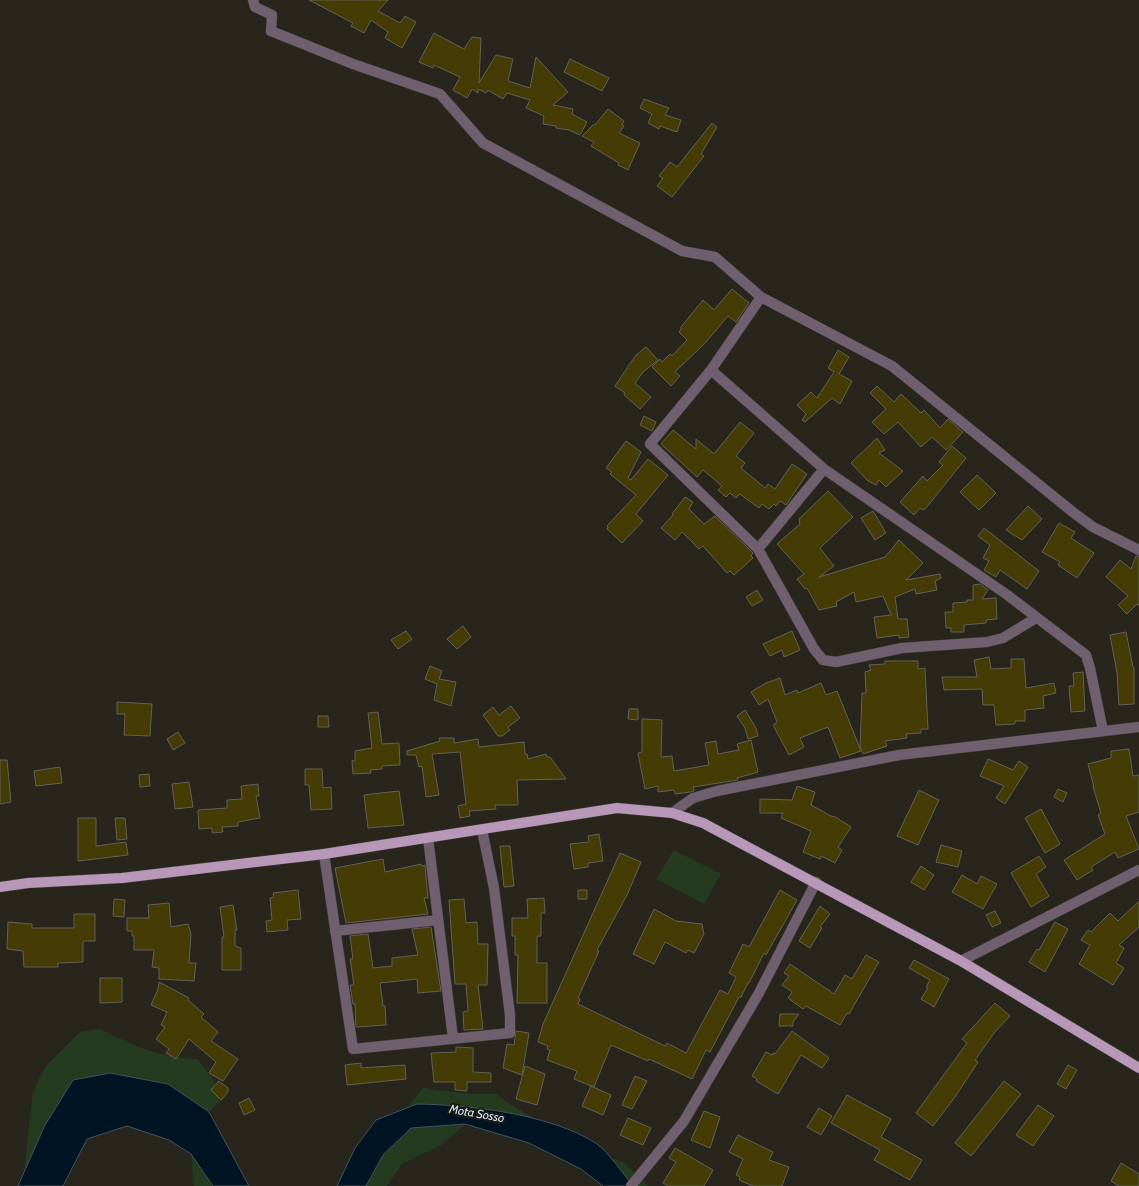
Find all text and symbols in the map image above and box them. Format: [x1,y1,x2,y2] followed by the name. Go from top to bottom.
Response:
[447,1101,506,1125] water label: Mota Sosso

